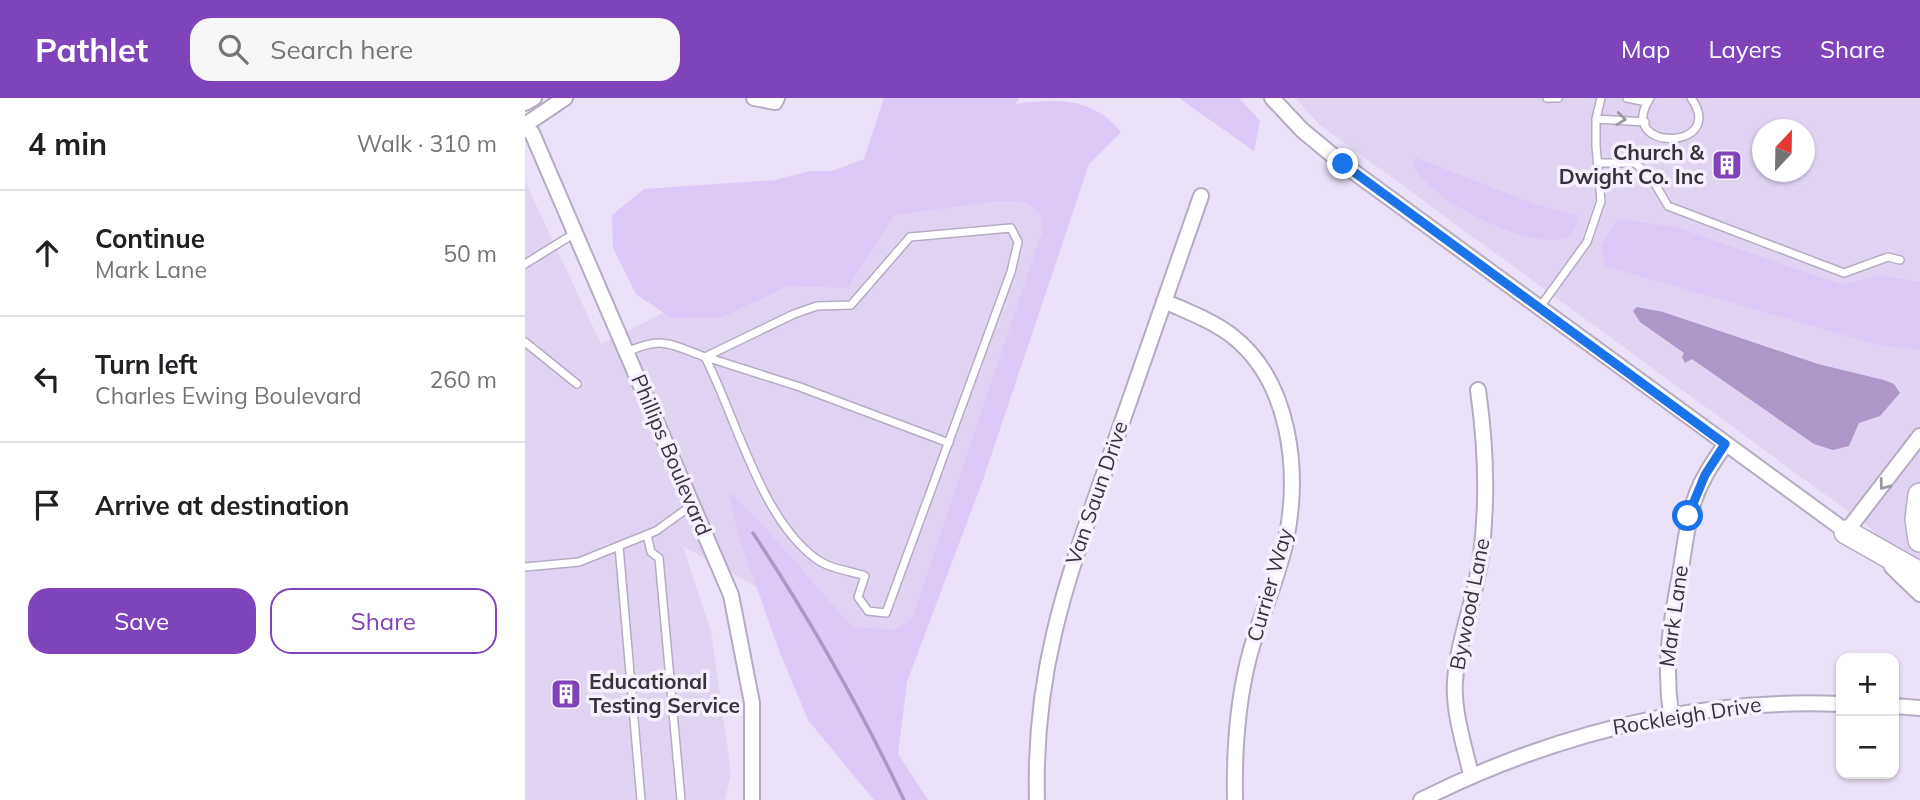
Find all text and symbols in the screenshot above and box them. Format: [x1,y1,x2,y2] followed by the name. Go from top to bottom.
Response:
[190,18,680,81] search box
[35,29,148,70] text: Pathlet
[214,30,252,68] icon: search
[270,33,413,66] text: Search here
[1621,34,1670,64] text: Map
[1708,34,1782,64] text: Layers
[1820,34,1885,64] text: Share
[1615,111,1627,126] one-way arrow
[1752,119,1815,182] north arrow
[28,125,107,163] text: 4 min
[357,129,497,158] text: Walk · 310 m
[1559,139,1705,189] place label: Church & Dwight Co. Inc
[1327,148,1358,179] route end
[1710,148,1744,182] building icon: Church & Dwight Co. Inc
[95,222,205,255] text: Continue
[28,234,66,272] icon: ahead
[443,239,497,268] text: 50 m
[95,255,207,284] text: Mark Lane
[95,348,197,381] text: Turn left
[28,360,66,398] icon: left
[429,365,497,394] text: 260 m
[626,370,718,539] street label: Phillips Boulevard
[95,381,362,410] text: Charles Ewing Boulevard
[1059,417,1133,568] street label: Van Saun Drive
[1879,477,1892,489] one-way arrow
[28,486,66,524] icon: arrive
[95,489,350,522] text: Arrive at destination
[1672,500,1703,531] route start
[1240,525,1298,644] street label: Currier Way
[1444,536,1495,672] street label: Bywood Lane
[1653,563,1693,668] street label: Mark Lane
[28,588,256,654] button: Save
[270,588,497,654] button: Share
[1836,653,1899,779] map controls
[1836,653,1899,716] button: +
[589,668,740,718] place label: Educational Testing Service
[549,677,583,711] building icon: Educational Testing Service
[1611,690,1763,740] street label: Rockleigh Drive
[1836,716,1899,779] button: −

